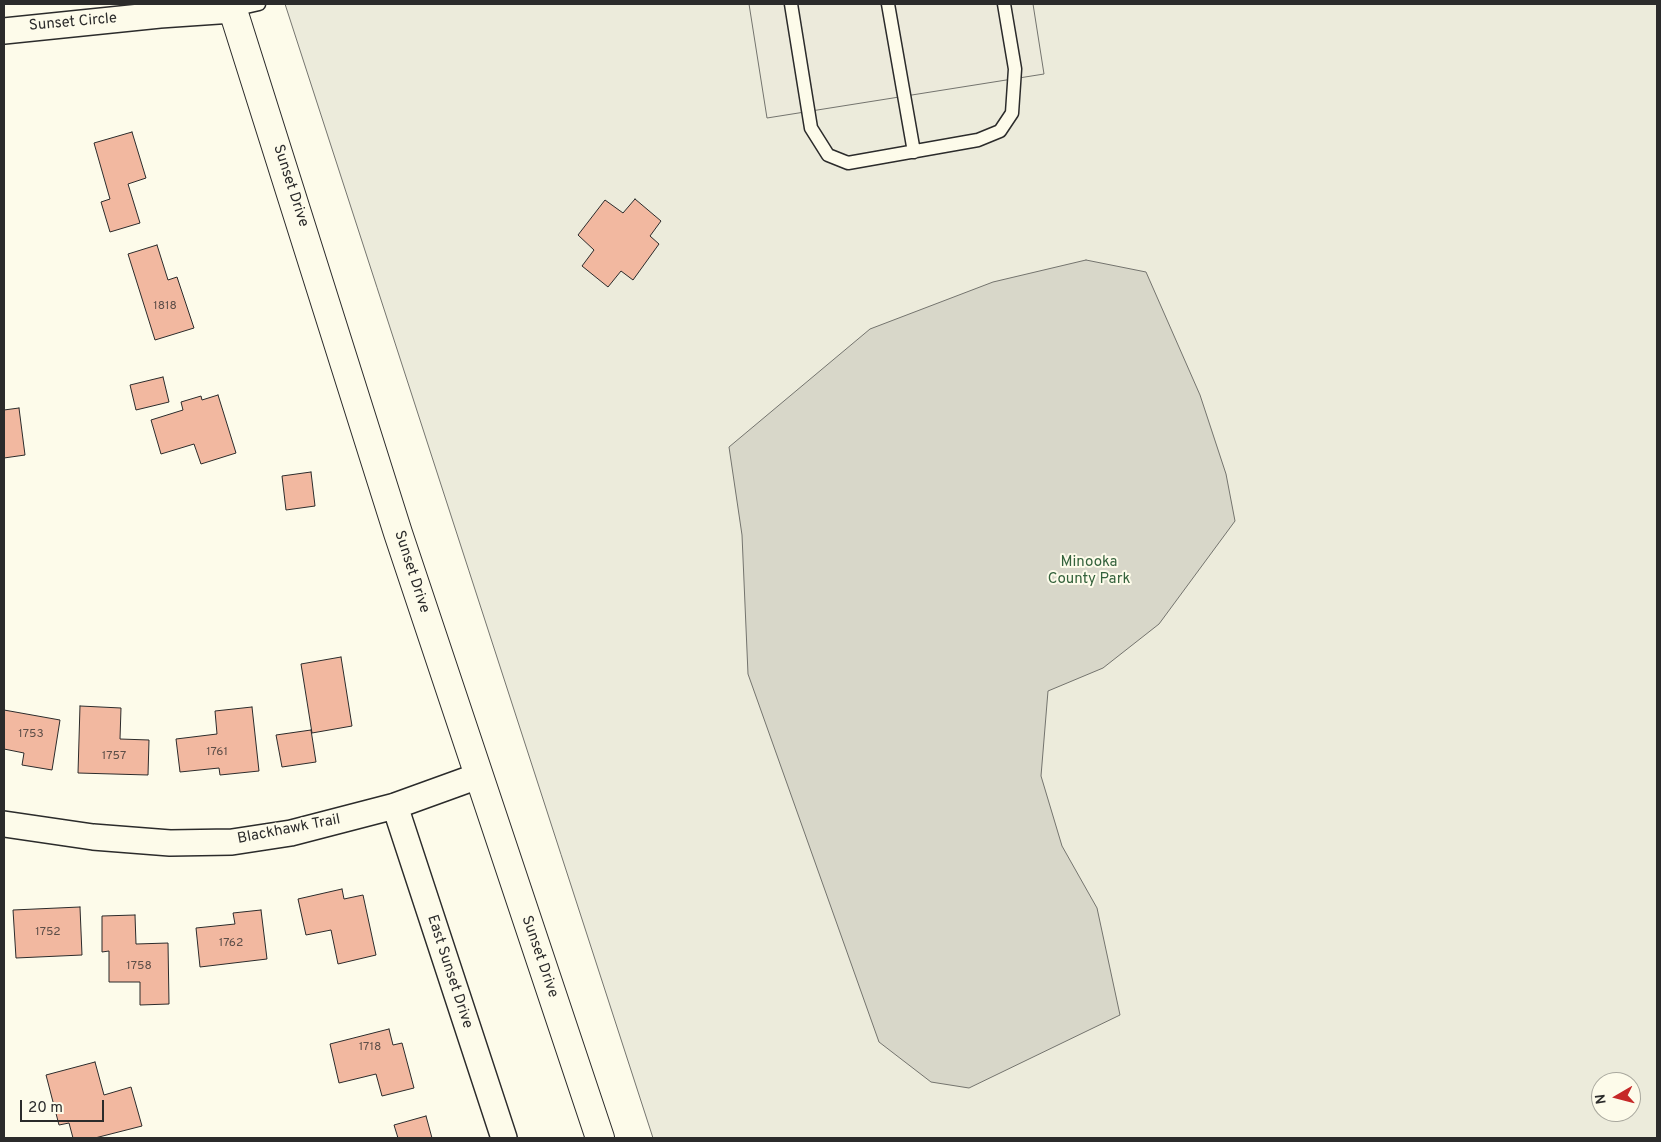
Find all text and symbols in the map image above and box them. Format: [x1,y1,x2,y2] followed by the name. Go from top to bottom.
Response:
[28,10,118,36] street label: Sunset Circle
[268,143,312,229] street label: Sunset Drive
[153,300,177,314] house number: 1818
[389,529,433,615] street label: Sunset Drive
[1048,554,1130,589] park label: Minooka County Park
[18,728,44,742] house number: 1753
[206,746,228,760] house number: 1761
[102,750,126,764] house number: 1757
[236,811,342,849] street label: Blackhawk Trail
[422,913,476,1031] street label: East Sunset Drive
[517,914,561,1000] street label: Sunset Drive
[35,926,61,940] house number: 1752
[219,937,243,951] house number: 1762
[126,960,152,974] house number: 1758
[359,1041,381,1055] house number: 1718
[1591,1072,1641,1122] north arrow
[22,1090,106,1122] scale bar
[1593,1093,1611,1105] text: N
[28,1099,63,1118] text: 20 m

